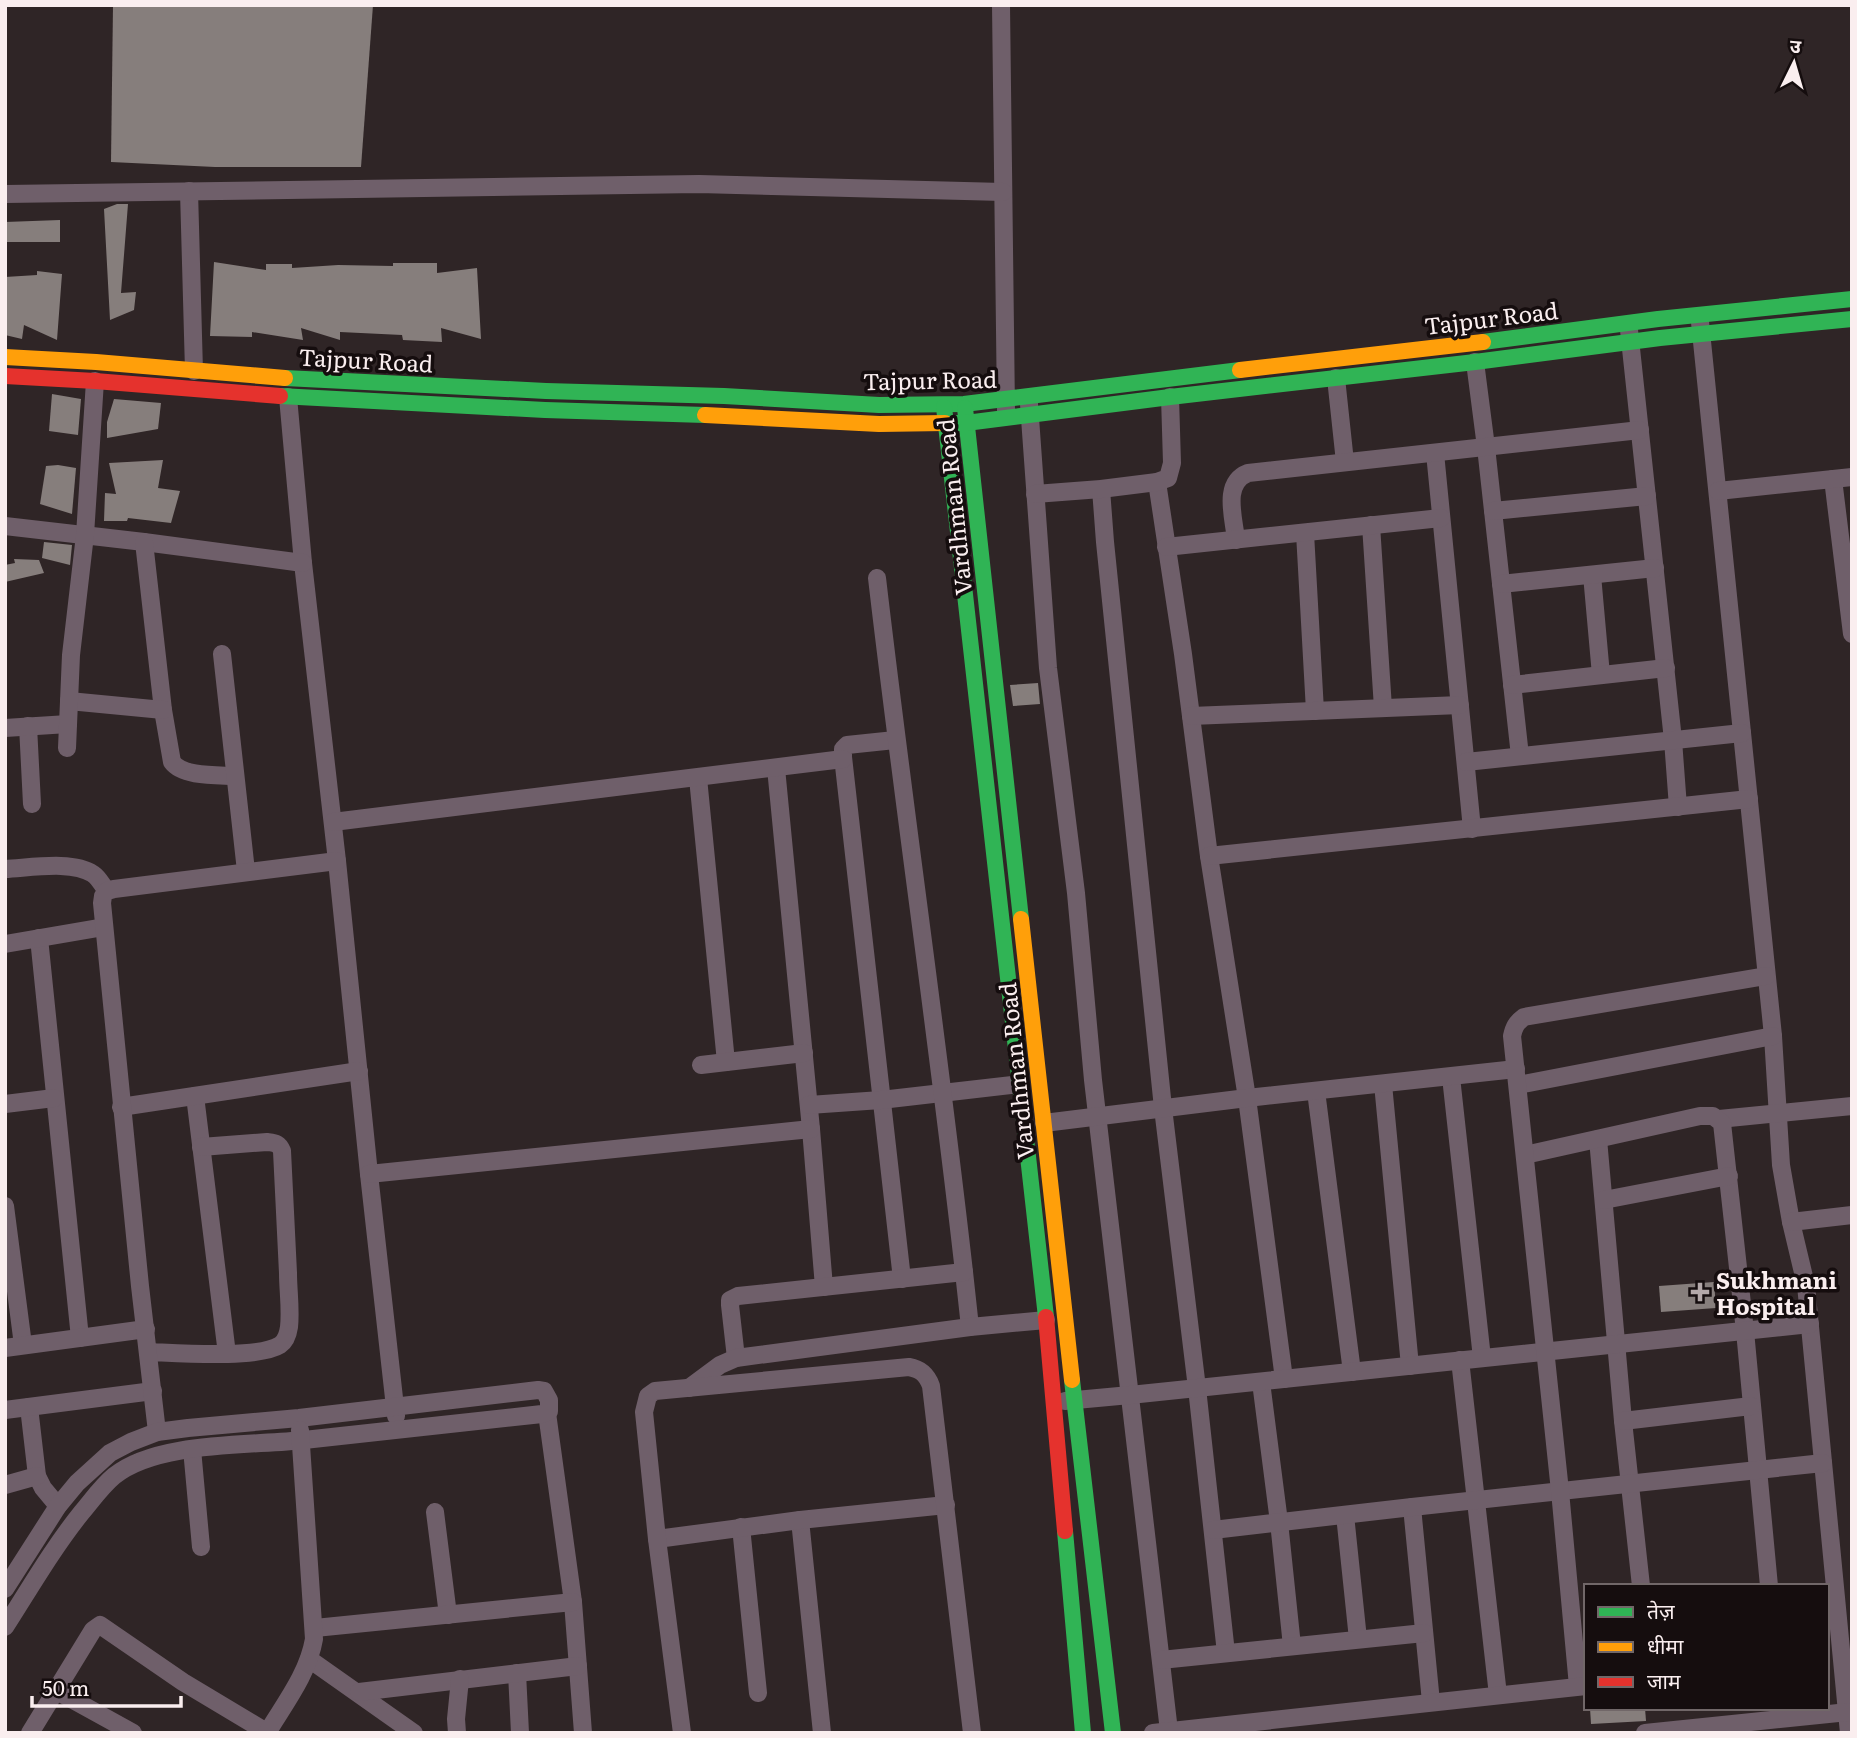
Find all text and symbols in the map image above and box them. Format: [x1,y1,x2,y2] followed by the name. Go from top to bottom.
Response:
[1759,28,1829,98] north arrow
[1789,31,1803,60] text: उ
[1422,292,1560,342] street label: Tajpur Road
[298,339,434,379] street label: Tajpur Road
[862,361,998,397] street label: Tajpur Road
[927,417,979,597] street label: Vardhman Road
[989,981,1041,1161] street label: Vardhman Road
[1716,1262,1837,1322] place label: Sukhmani Hospital
[1690,1282,1710,1302] marker: Sukhmani Hospital
[1584,1584,1829,1710] legend
[1647,1594,1675,1625] text: तेज़
[1647,1629,1684,1660] text: धीमा
[32,1664,180,1708] scale bar
[1647,1664,1681,1695] text: जाम
[42,1671,89,1702] text: 50 m

